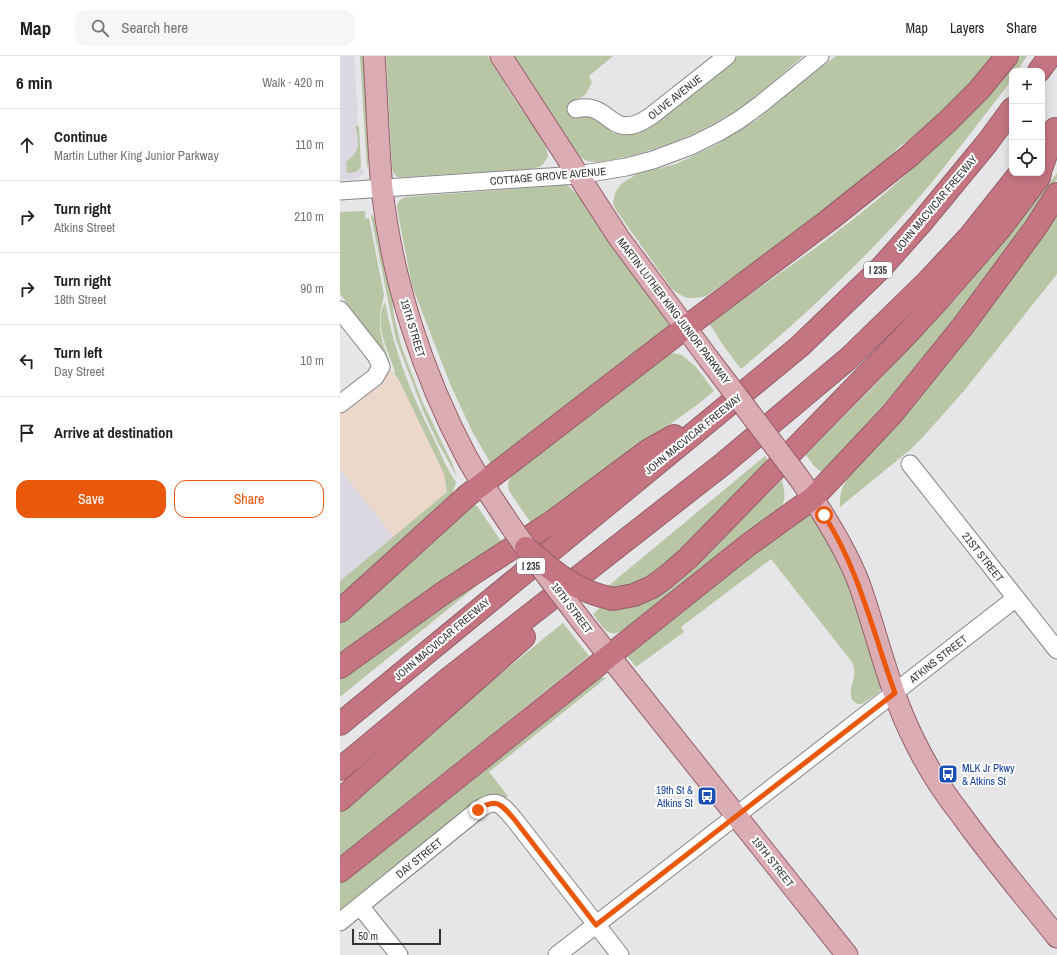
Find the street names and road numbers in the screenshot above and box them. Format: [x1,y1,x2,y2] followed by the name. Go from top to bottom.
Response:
[645,71,705,123] street label: OLIVE AVENUE
[892,152,980,254] street label: JOHN MACVICAR FREEWAY
[489,164,607,188] street label: COTTAGE GROVE AVENUE
[614,235,734,387] street label: MARTIN LUTHER KING JUNIOR PARKWAY
[864,262,892,278] road number: I 235
[398,297,429,359] street label: 19TH STREET
[642,391,744,477] street label: JOHN MACVICAR FREEWAY
[959,529,1007,585] street label: 21ST STREET
[517,558,545,574] road number: I 235
[548,580,596,637] street label: 19TH STREET
[391,595,493,683] street label: JOHN MACVICAR FREEWAY
[905,632,970,687] street label: ATKINS STREET
[749,834,797,890] street label: 19TH STREET
[393,835,445,881] street label: DAY STREET

